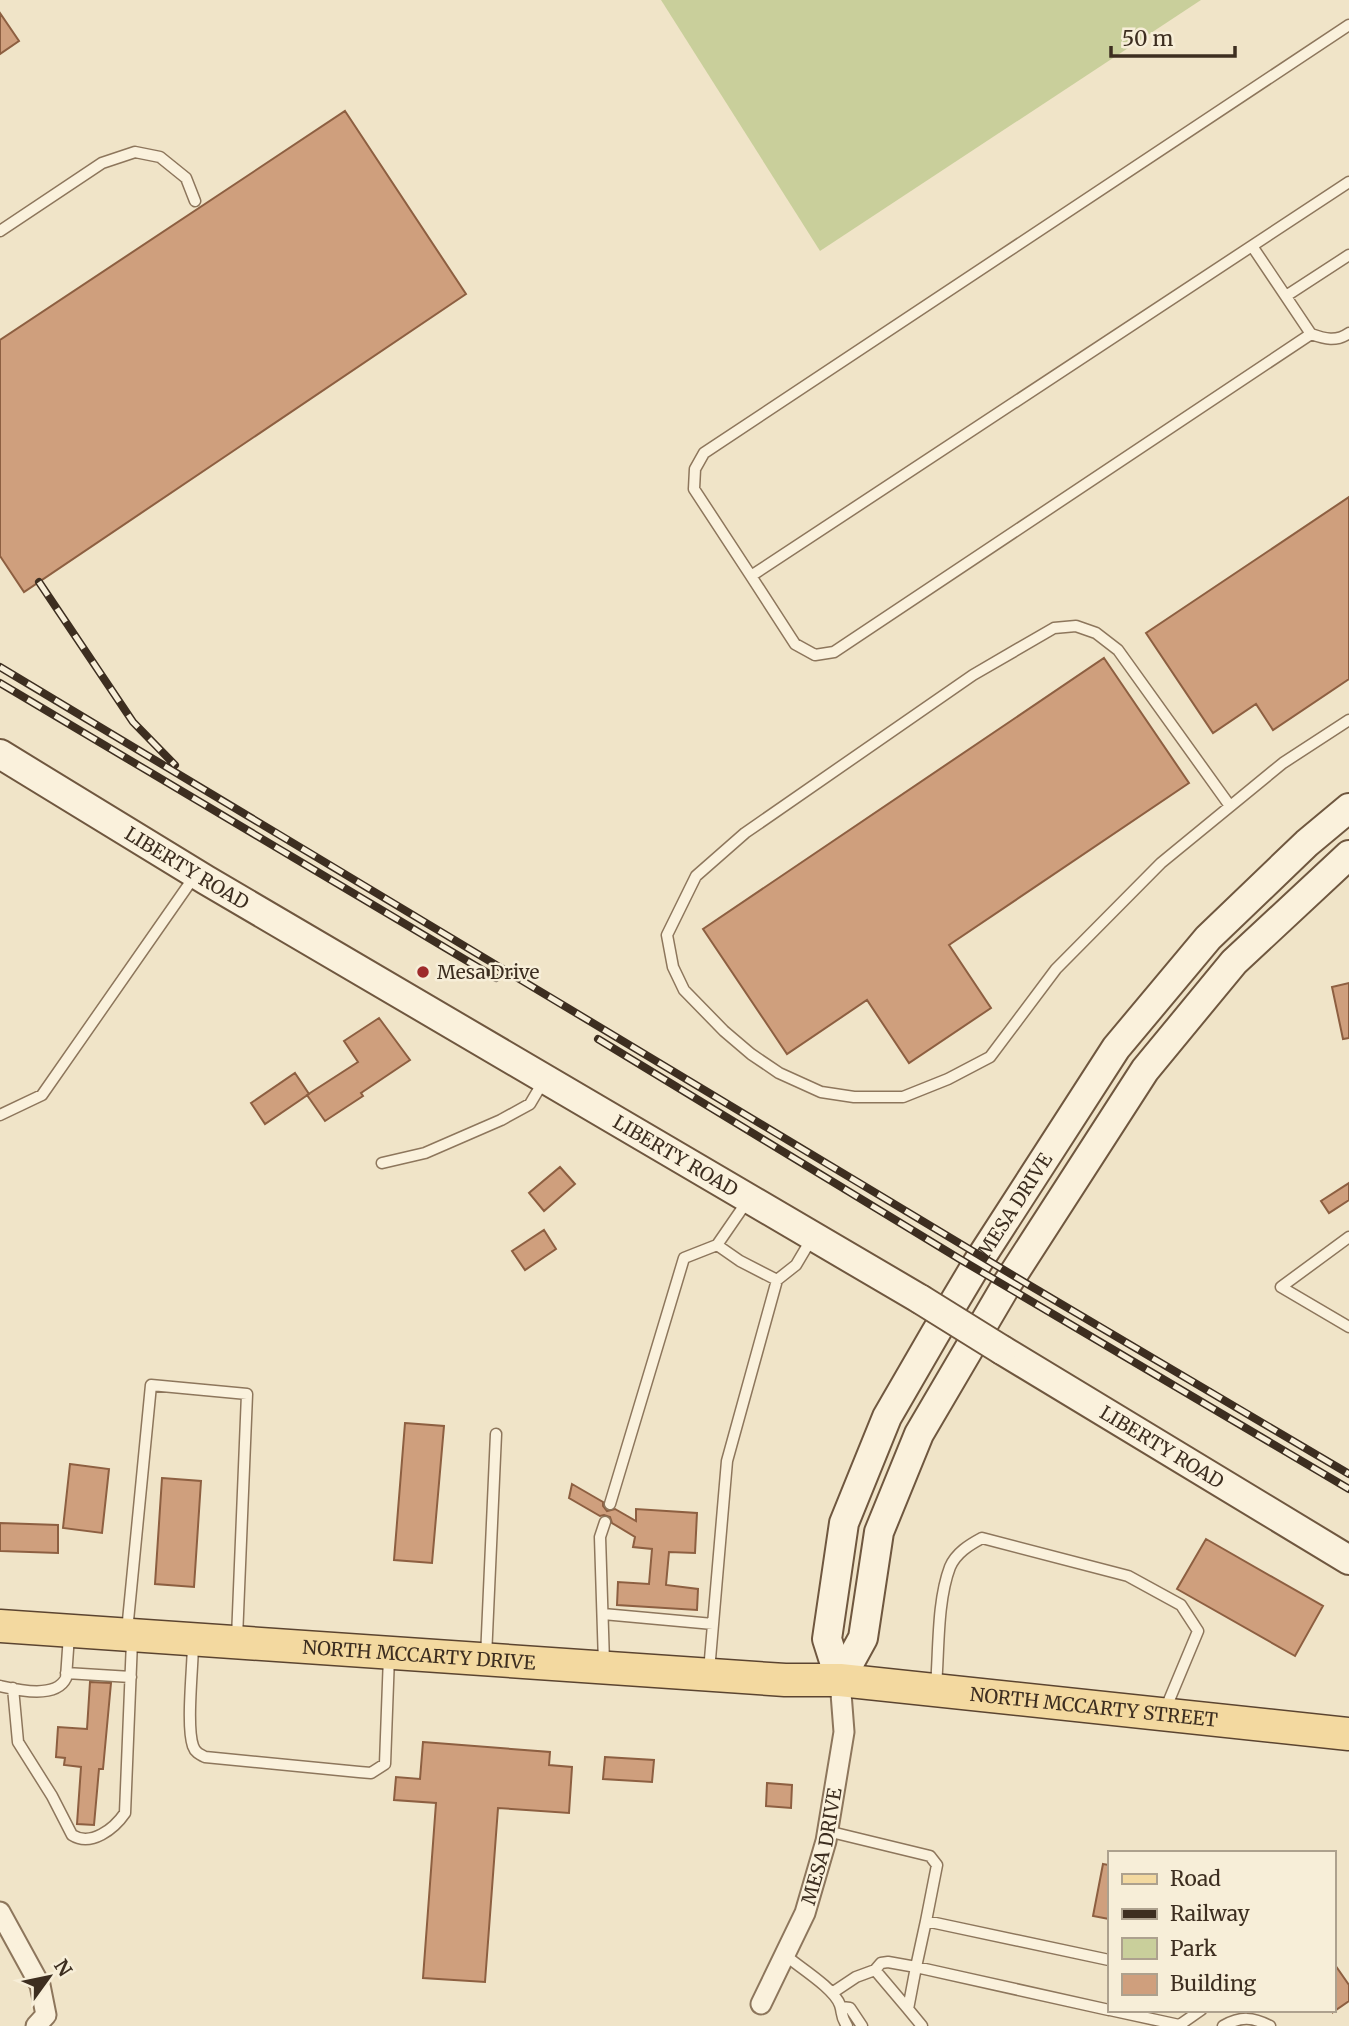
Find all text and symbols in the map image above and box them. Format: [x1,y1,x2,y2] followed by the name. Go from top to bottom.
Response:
[1111,14,1235,58] scale bar
[1122,25,1173,52] text: 50 m
[121,821,253,915] street label: LIBERTY ROAD
[437,960,539,984] place label: Mesa Drive
[415,964,431,980] marker: Mesa Drive
[609,1110,742,1202] street label: LIBERTY ROAD
[972,1148,1057,1262] street label: MESA DRIVE
[1096,1400,1228,1494] street label: LIBERTY ROAD
[302,1635,536,1675] street label: NORTH MCCARTY DRIVE
[969,1682,1219,1732] street label: NORTH MCCARTY STREET
[796,1786,847,1908] street label: MESA DRIVE
[1108,1851,1335,2012] legend
[1170,1865,1221,1892] text: Road
[1170,1900,1251,1927] text: Railway
[1170,1935,1217,1962] text: Park
[14,1942,84,2012] north arrow
[49,1955,77,1981] text: N
[1170,1970,1257,1997] text: Building

